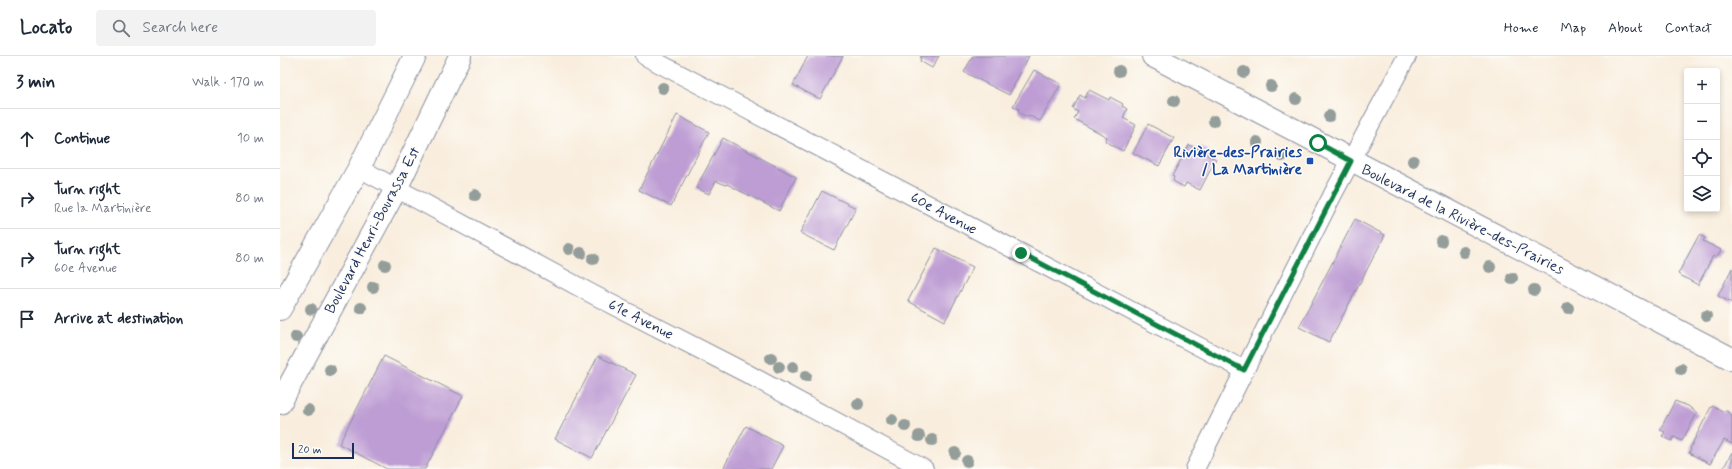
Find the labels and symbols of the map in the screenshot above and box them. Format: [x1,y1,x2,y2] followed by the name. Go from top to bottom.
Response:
[1309,134,1327,152] route start
[320,143,426,317] street label: Boulevard Henri-Bourassa Est
[1174,143,1303,180] place label: Rivière-des-Prairies / La Martinière
[1305,156,1315,166] marker: Rivière-des-Prairies / La Martinière
[1358,160,1568,280] street label: Boulevard de la Rivière-des-Prairies
[907,188,981,240] street label: 60e Avenue
[1012,244,1030,262] route end
[604,295,677,345] street label: 61e Avenue
[292,441,354,460] scale bar

